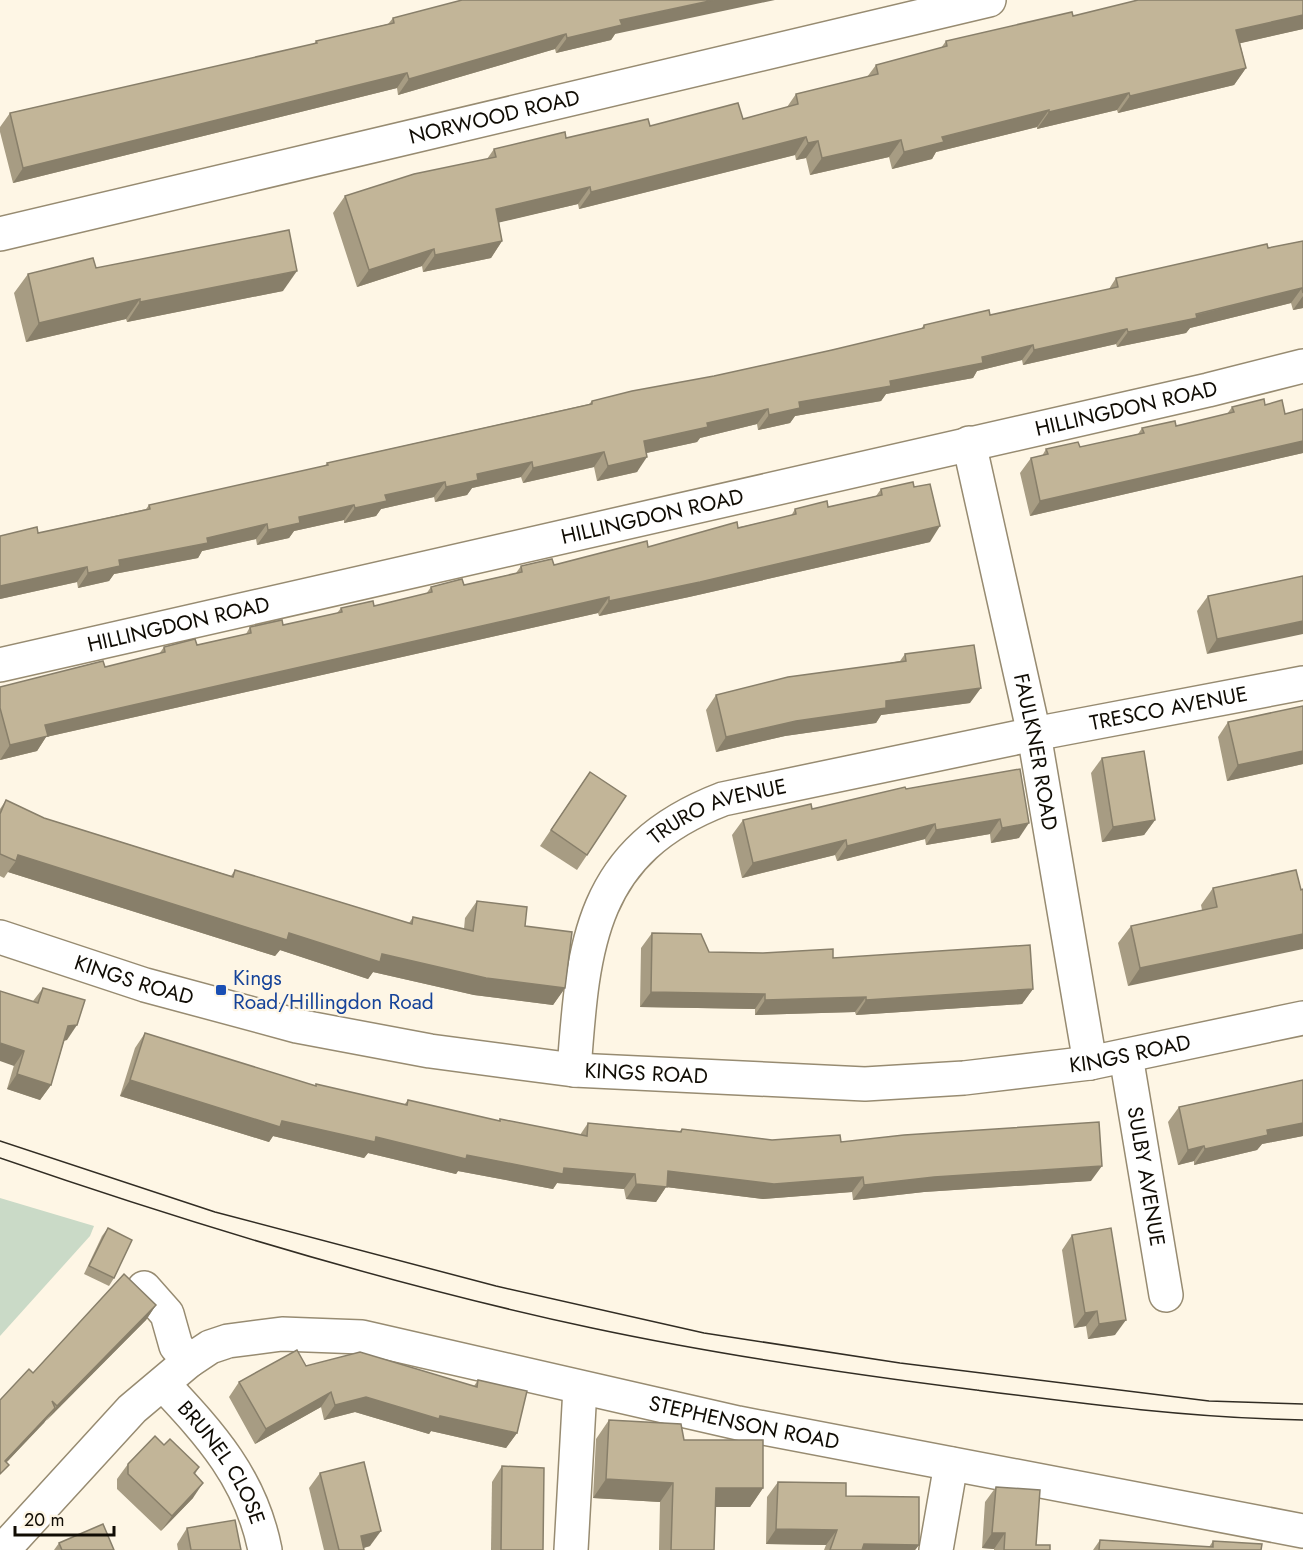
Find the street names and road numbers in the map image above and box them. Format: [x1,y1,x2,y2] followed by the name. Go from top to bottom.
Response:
[406,82,583,152] street label: NORWOOD ROAD
[1032,373,1221,444] street label: HILLINGDON ROAD
[558,481,746,552] street label: HILLINGDON ROAD
[84,589,273,660] street label: HILLINGDON ROAD
[1006,670,1065,833] street label: FAULKNER ROAD
[1087,679,1250,738] street label: TRESCO AVENUE
[641,771,789,851] street label: TRURO AVENUE
[71,948,197,1012] street label: KINGS ROAD
[1068,1027,1193,1080] street label: KINGS ROAD
[584,1056,708,1091] street label: KINGS ROAD
[1120,1104,1173,1249] street label: SULBY AVENUE
[646,1388,842,1457] street label: STEPHENSON ROAD
[171,1394,272,1528] street label: BRUNEL CLOSE

